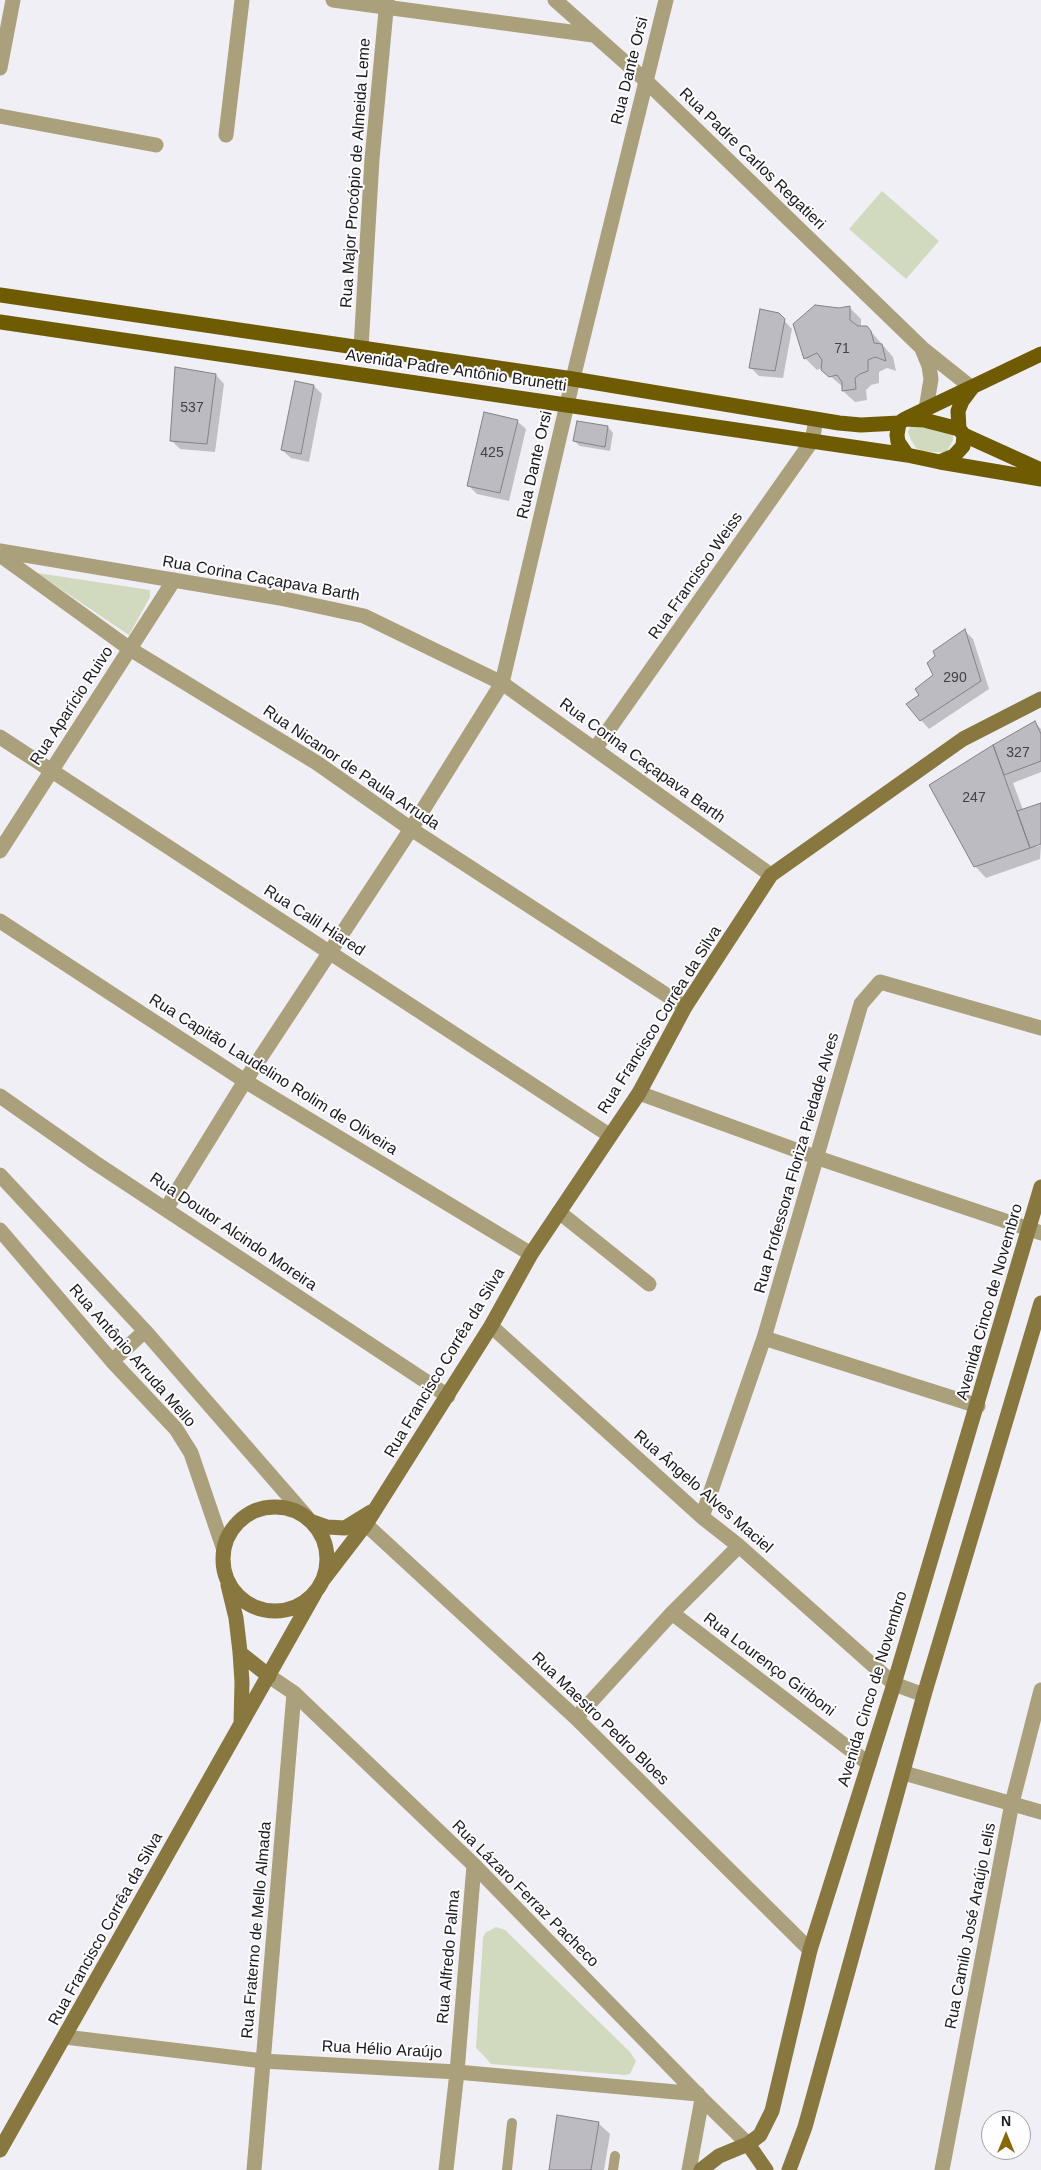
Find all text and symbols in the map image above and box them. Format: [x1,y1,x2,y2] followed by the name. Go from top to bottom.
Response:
[607,15,653,127] street label: Rua Dante Orsi
[337,37,375,309] street label: Rua Major Procópio de Almeida Leme
[675,84,829,234] street label: Rua Padre Carlos Regatieri
[834,341,850,357] house number: 71
[344,346,568,396] street label: Avenida Padre Antônio Brunetti
[180,400,204,416] house number: 537
[513,409,557,521] street label: Rua Dante Orsi
[480,445,504,461] house number: 425
[645,509,747,643] street label: Rua Francisco Weiss
[161,552,361,606] street label: Rua Corina Caçapava Barth
[26,643,118,769] street label: Rua Aparício Ruivo
[943,670,967,686] house number: 290
[555,694,729,828] street label: Rua Corina Caçapava Barth
[259,702,443,834] street label: Rua Nicanor de Paula Arruda
[1006,745,1030,761] house number: 327
[962,790,986,806] house number: 247
[260,881,368,961] street label: Rua Calil Hiared
[594,923,726,1117] street label: Rua Francisco Corrêa da Silva
[145,990,401,1160] street label: Rua Capitão Laudelino Rolim de Oliveira
[751,1030,843,1296] street label: Rua Professora Floriza Piedade Alves
[146,1169,320,1295] street label: Rua Doutor Alcindo Moreira
[953,1202,1027,1402] street label: Avenida Cinco de Novembro
[381,1265,509,1461] street label: Rua Francisco Corrêa da Silva
[65,1281,199,1431] street label: Rua Antônio Arruda Mello
[630,1426,776,1558] street label: Rua Ângelo Alves Maciel
[834,1589,912,1789] street label: Avenida Cinco de Novembro
[699,1609,839,1721] street label: Rua Lourenço Giriboni
[527,1648,673,1790] street label: Rua Maestro Pedro Bloes
[447,1816,603,1972] street label: Rua Lázaro Ferraz Pacheco
[238,1821,276,2039] street label: Rua Fraterno de Mello Almada
[942,1821,1000,2031] street label: Rua Camilo José Araújo Lelis
[45,1829,167,2029] street label: Rua Francisco Corrêa da Silva
[434,1889,464,2025] street label: Rua Alfredo Palma
[321,2037,443,2063] street label: Rua Hélio Araújo
[981,2110,1031,2160] north arrow
[1001,2113,1011,2129] text: N

